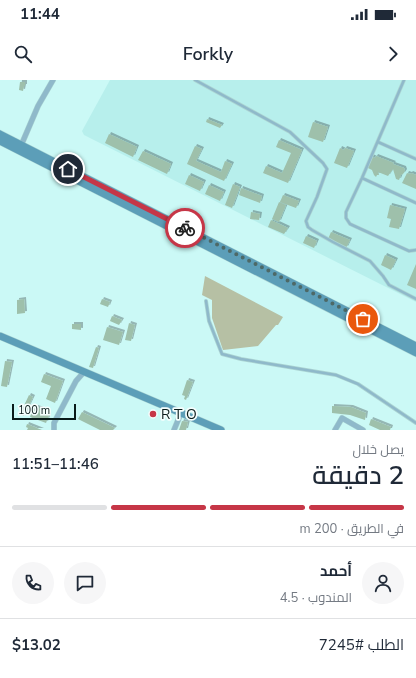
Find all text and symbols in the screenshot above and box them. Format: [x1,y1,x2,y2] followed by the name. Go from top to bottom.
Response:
[20,4,60,24] text: 11:44
[183,42,233,66] text: Forkly
[12,43,34,65] icon: search
[382,43,404,65] icon: forward
[51,152,85,186] pin
[57,158,79,180] icon: home
[165,208,205,248] courier
[174,217,196,239] icon: bike
[346,302,380,336] pin
[352,308,374,330] icon: bag
[12,402,76,421] scale bar
[18,403,50,418] text: 100 m
[161,405,197,424] place label: R T O
[148,409,158,419] marker: R T O
[352,441,404,459] text: يصل خلال
[12,454,99,474] text: 11:46–11:51
[312,458,404,493] text: 2 دقيقة
[299,520,404,538] text: في الطريق · 200 m
[320,561,352,581] text: أحمد
[12,562,54,604] button: phone
[64,562,106,604] button: chat
[362,562,404,604] button: person
[280,589,352,607] text: المندوب · 4.5
[12,635,61,655] text: $13.02
[319,635,404,655] text: الطلب #7245

